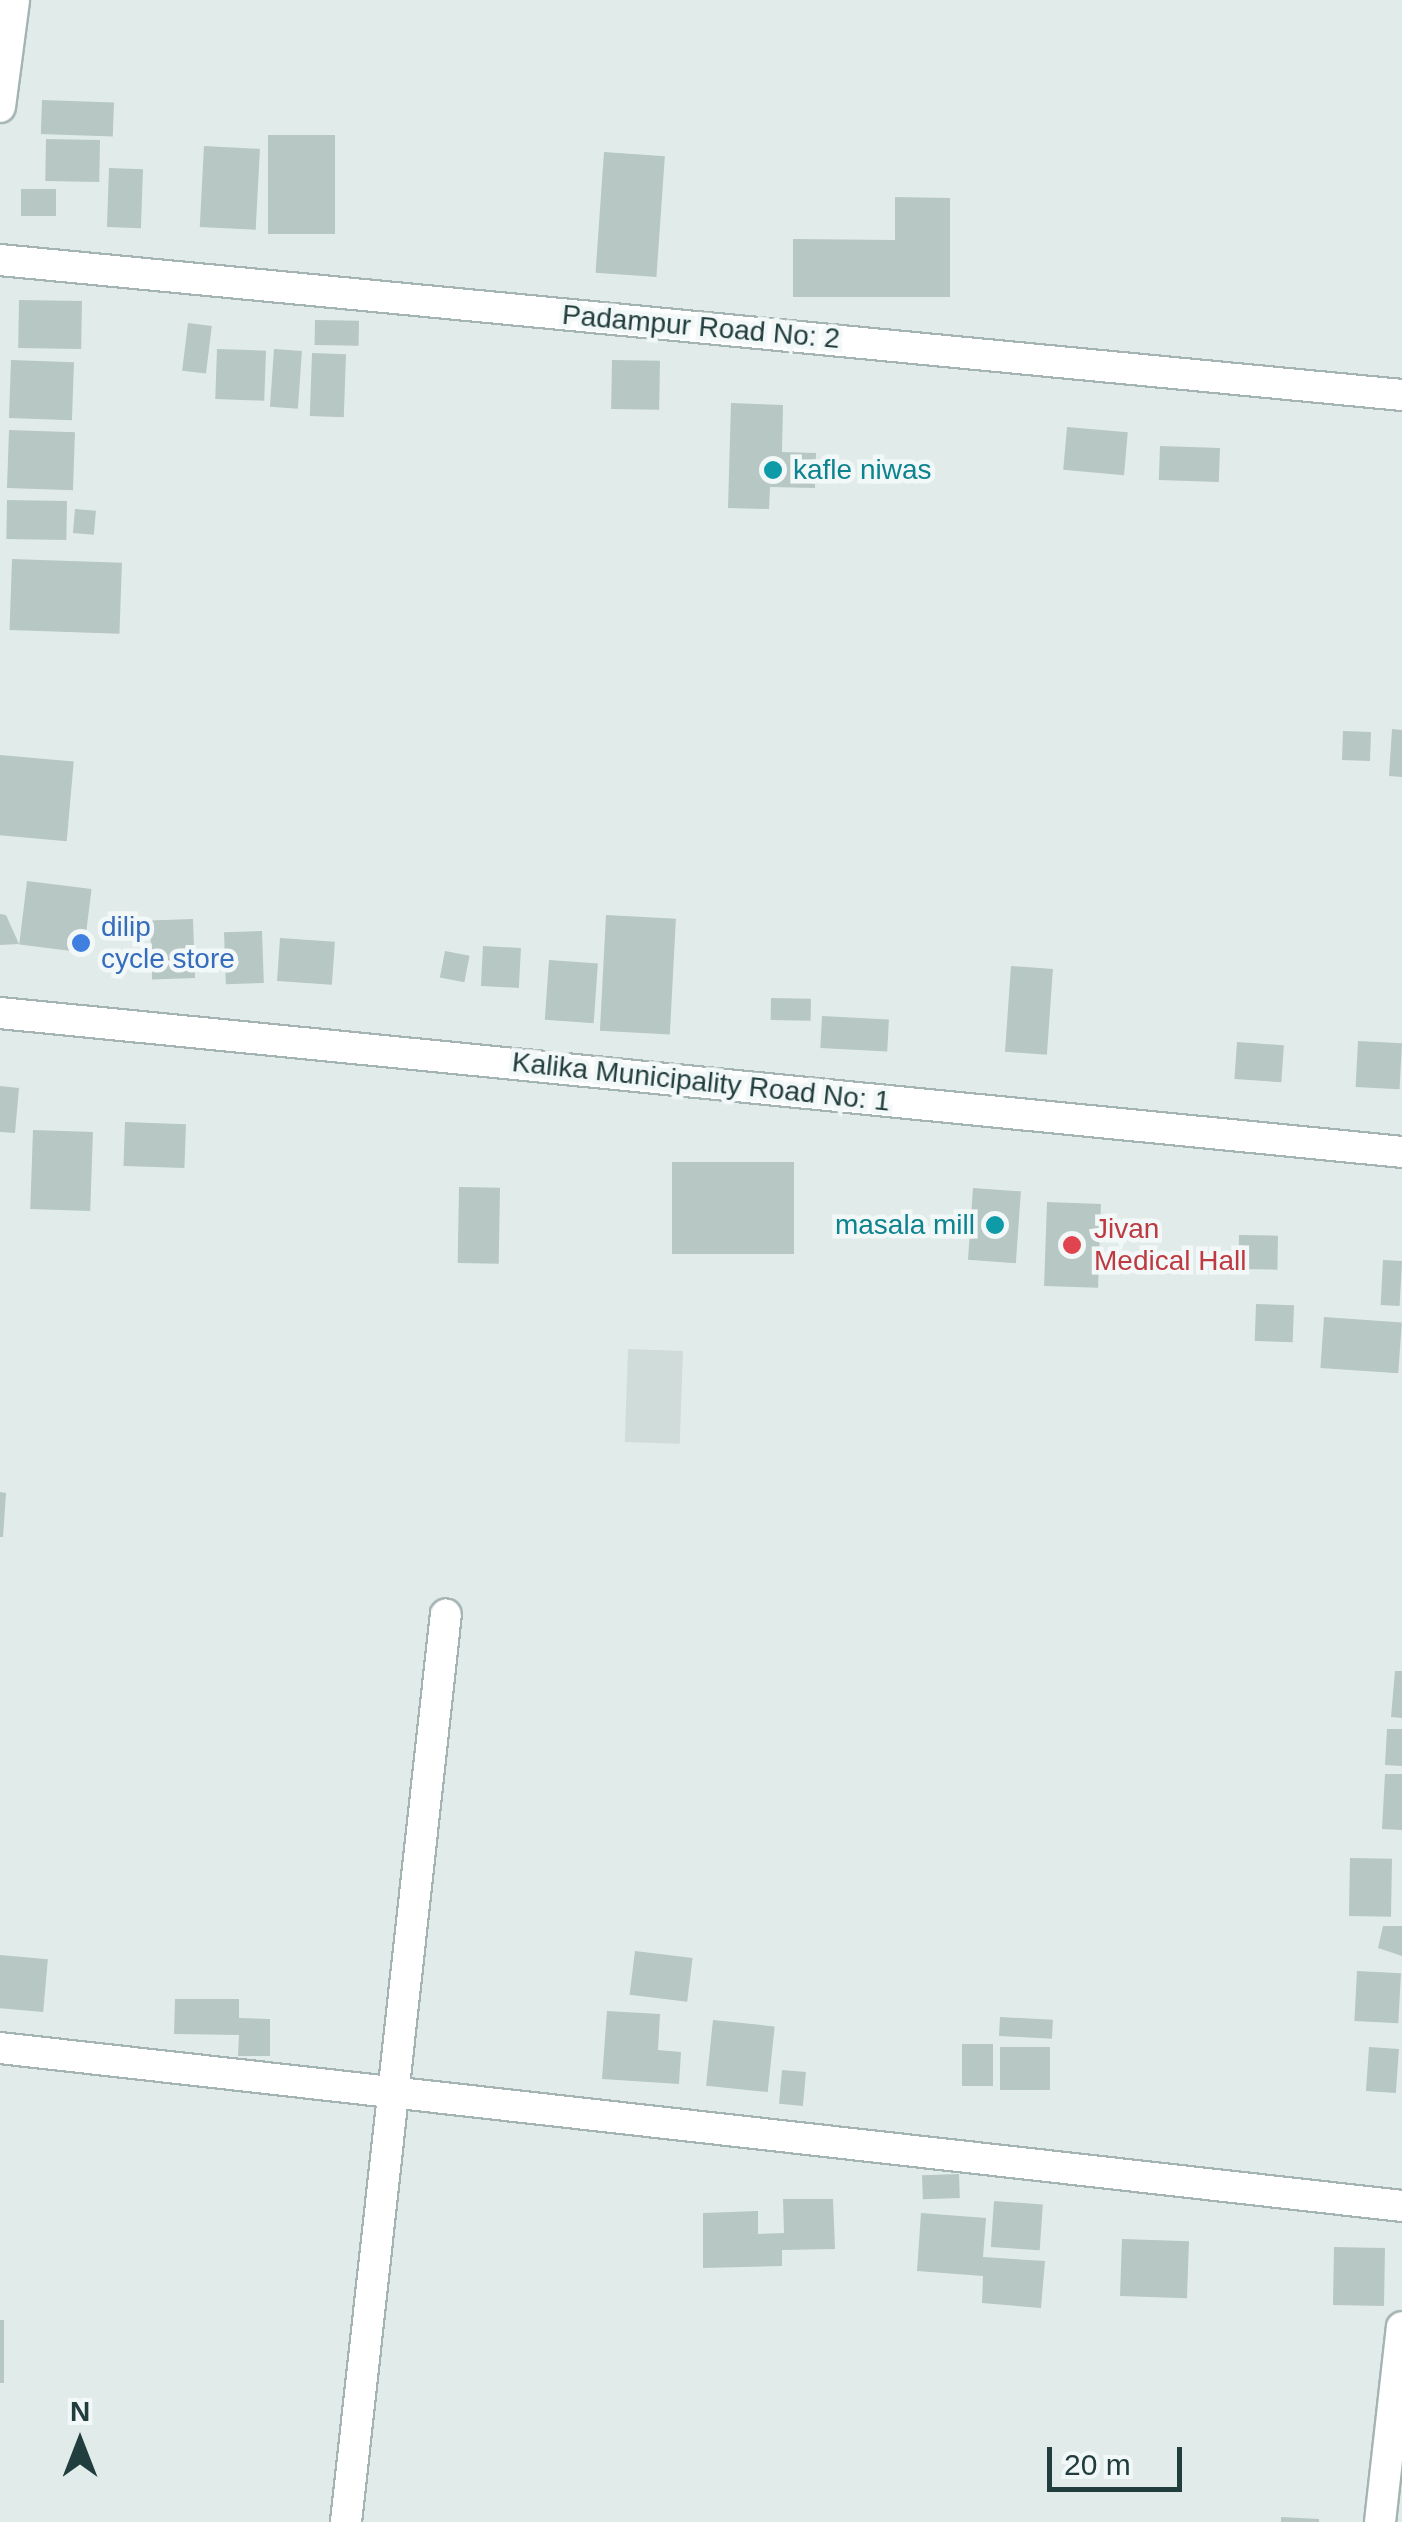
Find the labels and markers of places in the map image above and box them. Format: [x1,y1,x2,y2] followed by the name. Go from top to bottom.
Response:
[793,453,932,487] place label: kafle niwas
[762,459,784,481] marker: kafle niwas
[101,910,235,976] place label: dilip cycle store
[70,932,92,954] marker: dilip cycle store
[835,1208,975,1242] place label: masala mill
[1094,1212,1246,1278] place label: Jivan Medical Hall
[984,1214,1006,1236] marker: masala mill
[1059,1232,1085,1258] marker: Jivan Medical Hall

